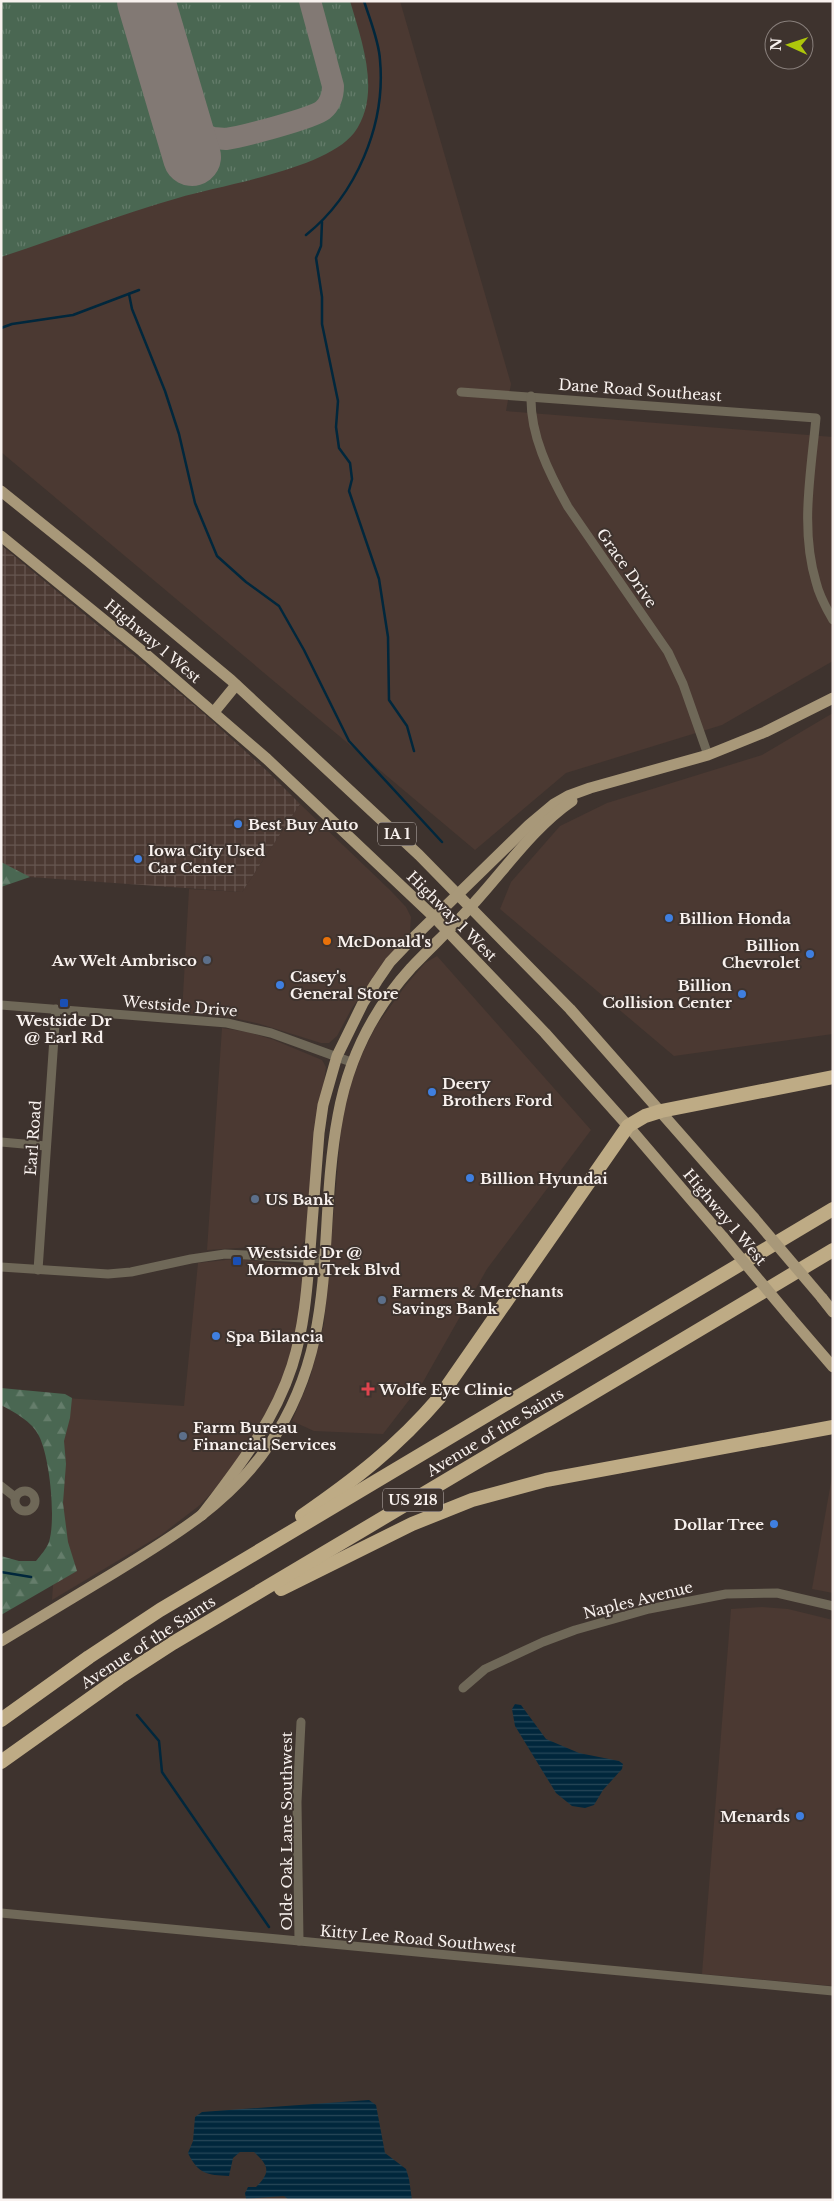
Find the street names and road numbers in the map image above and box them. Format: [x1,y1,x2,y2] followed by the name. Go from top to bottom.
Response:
[558,375,723,405] street label: Dane Road Southeast
[593,525,661,611] street label: Grace Drive
[101,595,205,687] street label: Highway 1 West
[378,822,416,846] road number: IA 1
[403,867,501,965] street label: Highway 1 West
[121,991,238,1020] street label: Westside Drive
[21,1100,45,1176] street label: Earl Road
[679,1165,771,1269] street label: Highway 1 West
[422,1383,567,1481] street label: Avenue of the Saints
[383,1488,443,1512] road number: US 218
[581,1577,695,1623] street label: Naples Avenue
[76,1591,219,1693] street label: Avenue of the Saints
[277,1731,296,1930] street label: Olde Oak Lane Southwest
[319,1921,517,1957] street label: Kitty Lee Road Southwest

